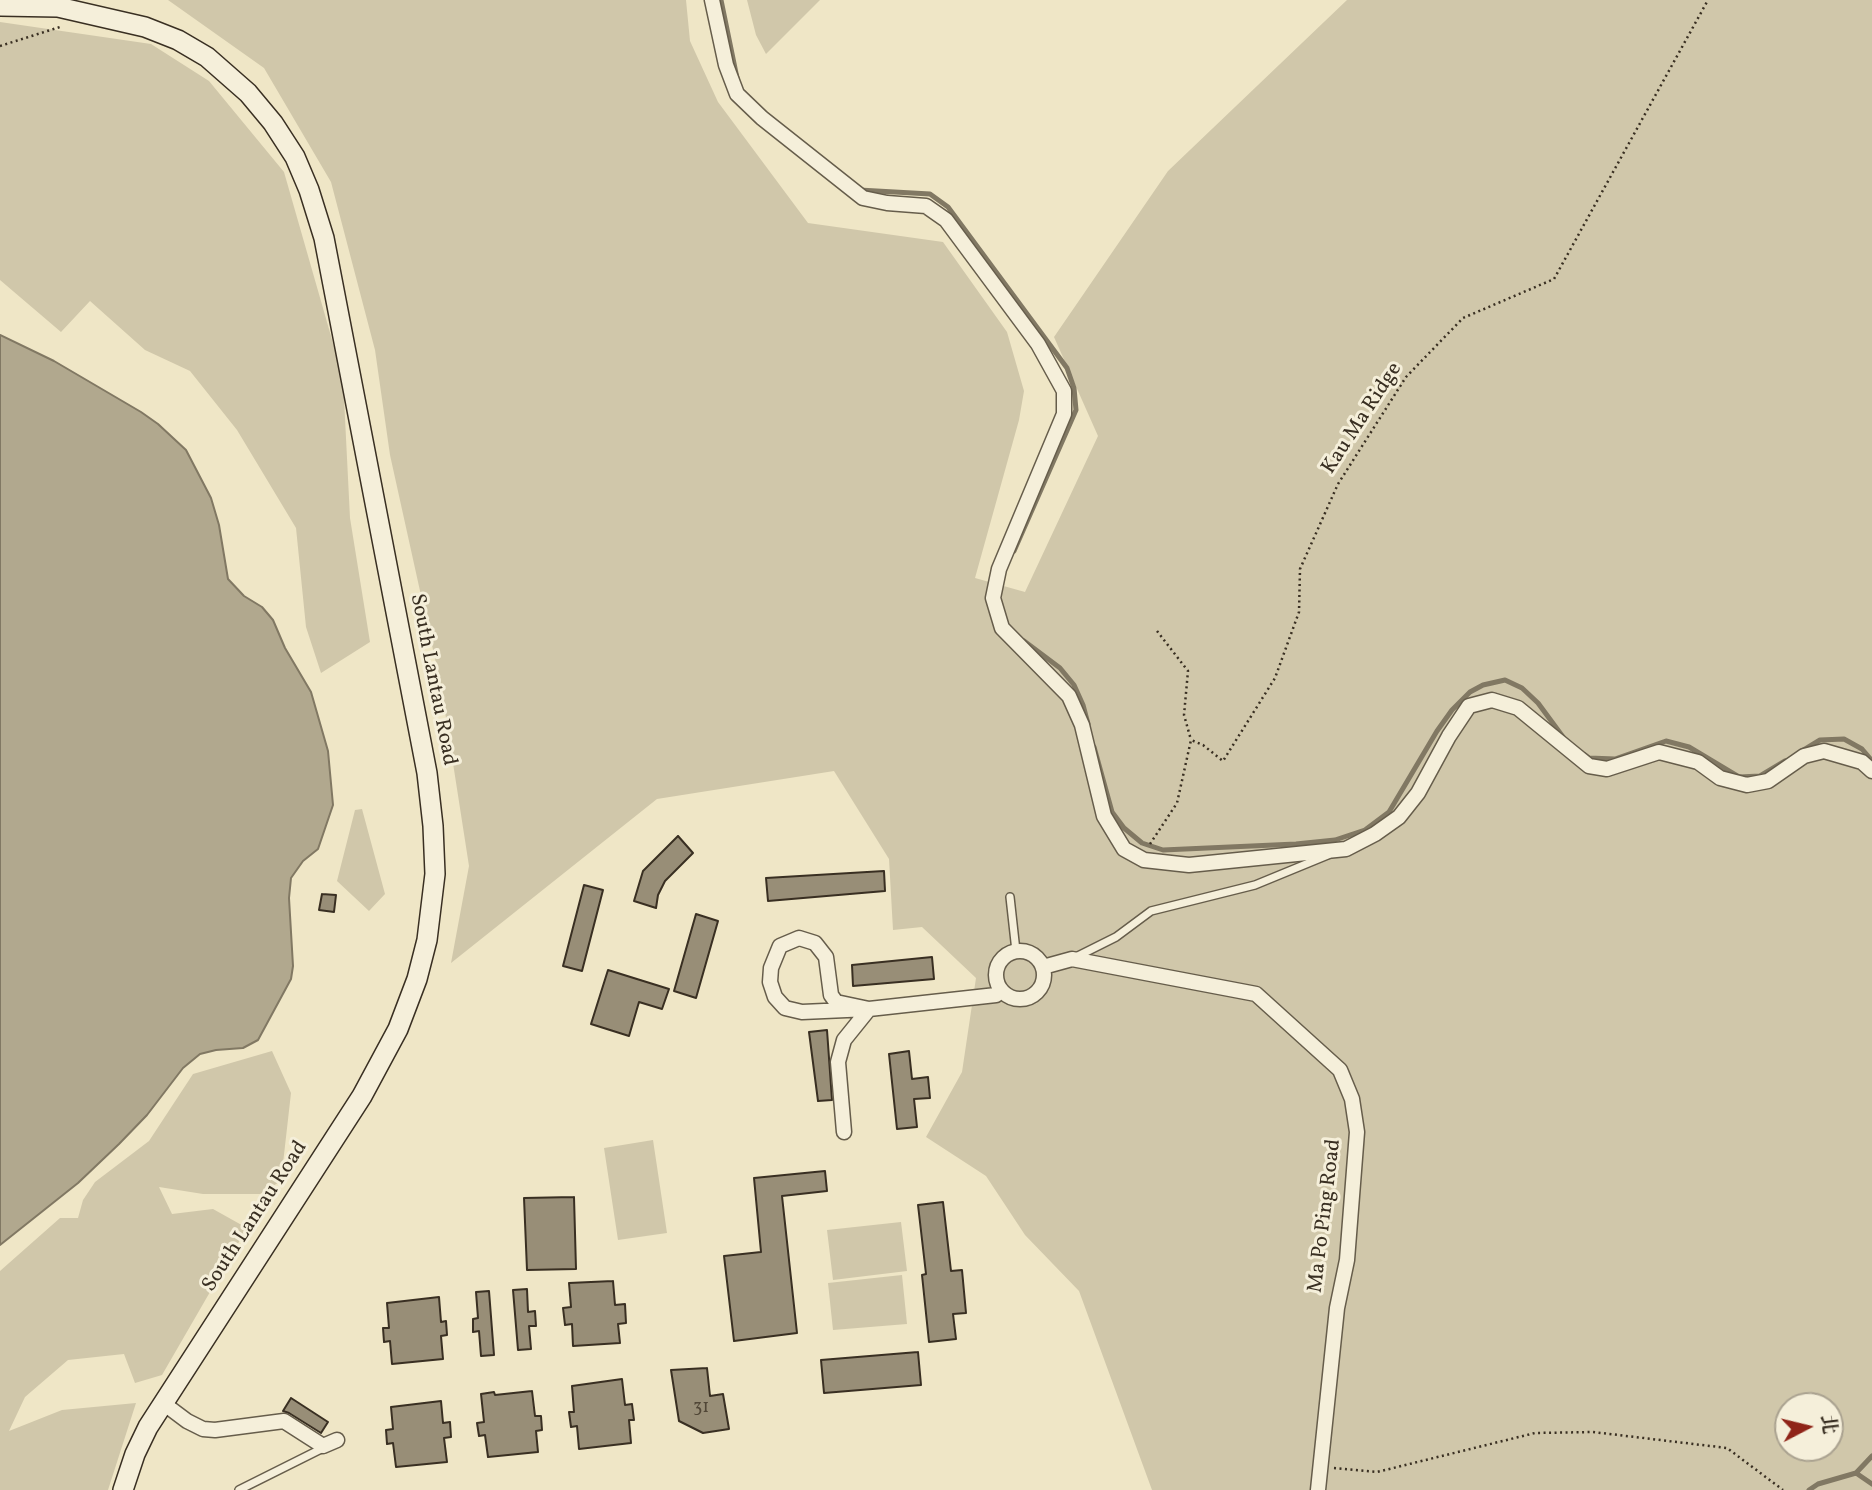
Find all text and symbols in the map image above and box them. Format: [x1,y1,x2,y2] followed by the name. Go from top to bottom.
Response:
[1318,358,1408,480] street label: Kau Ma Ridge
[403,592,461,768] street label: South Lantau Road
[198,1137,314,1297] street label: South Lantau Road
[1304,1138,1348,1294] street label: Ma Po Ping Road
[1774,1392,1844,1462] north arrow
[693,1398,709,1420] house number: 31
[1814,1414,1842,1436] text: 北

